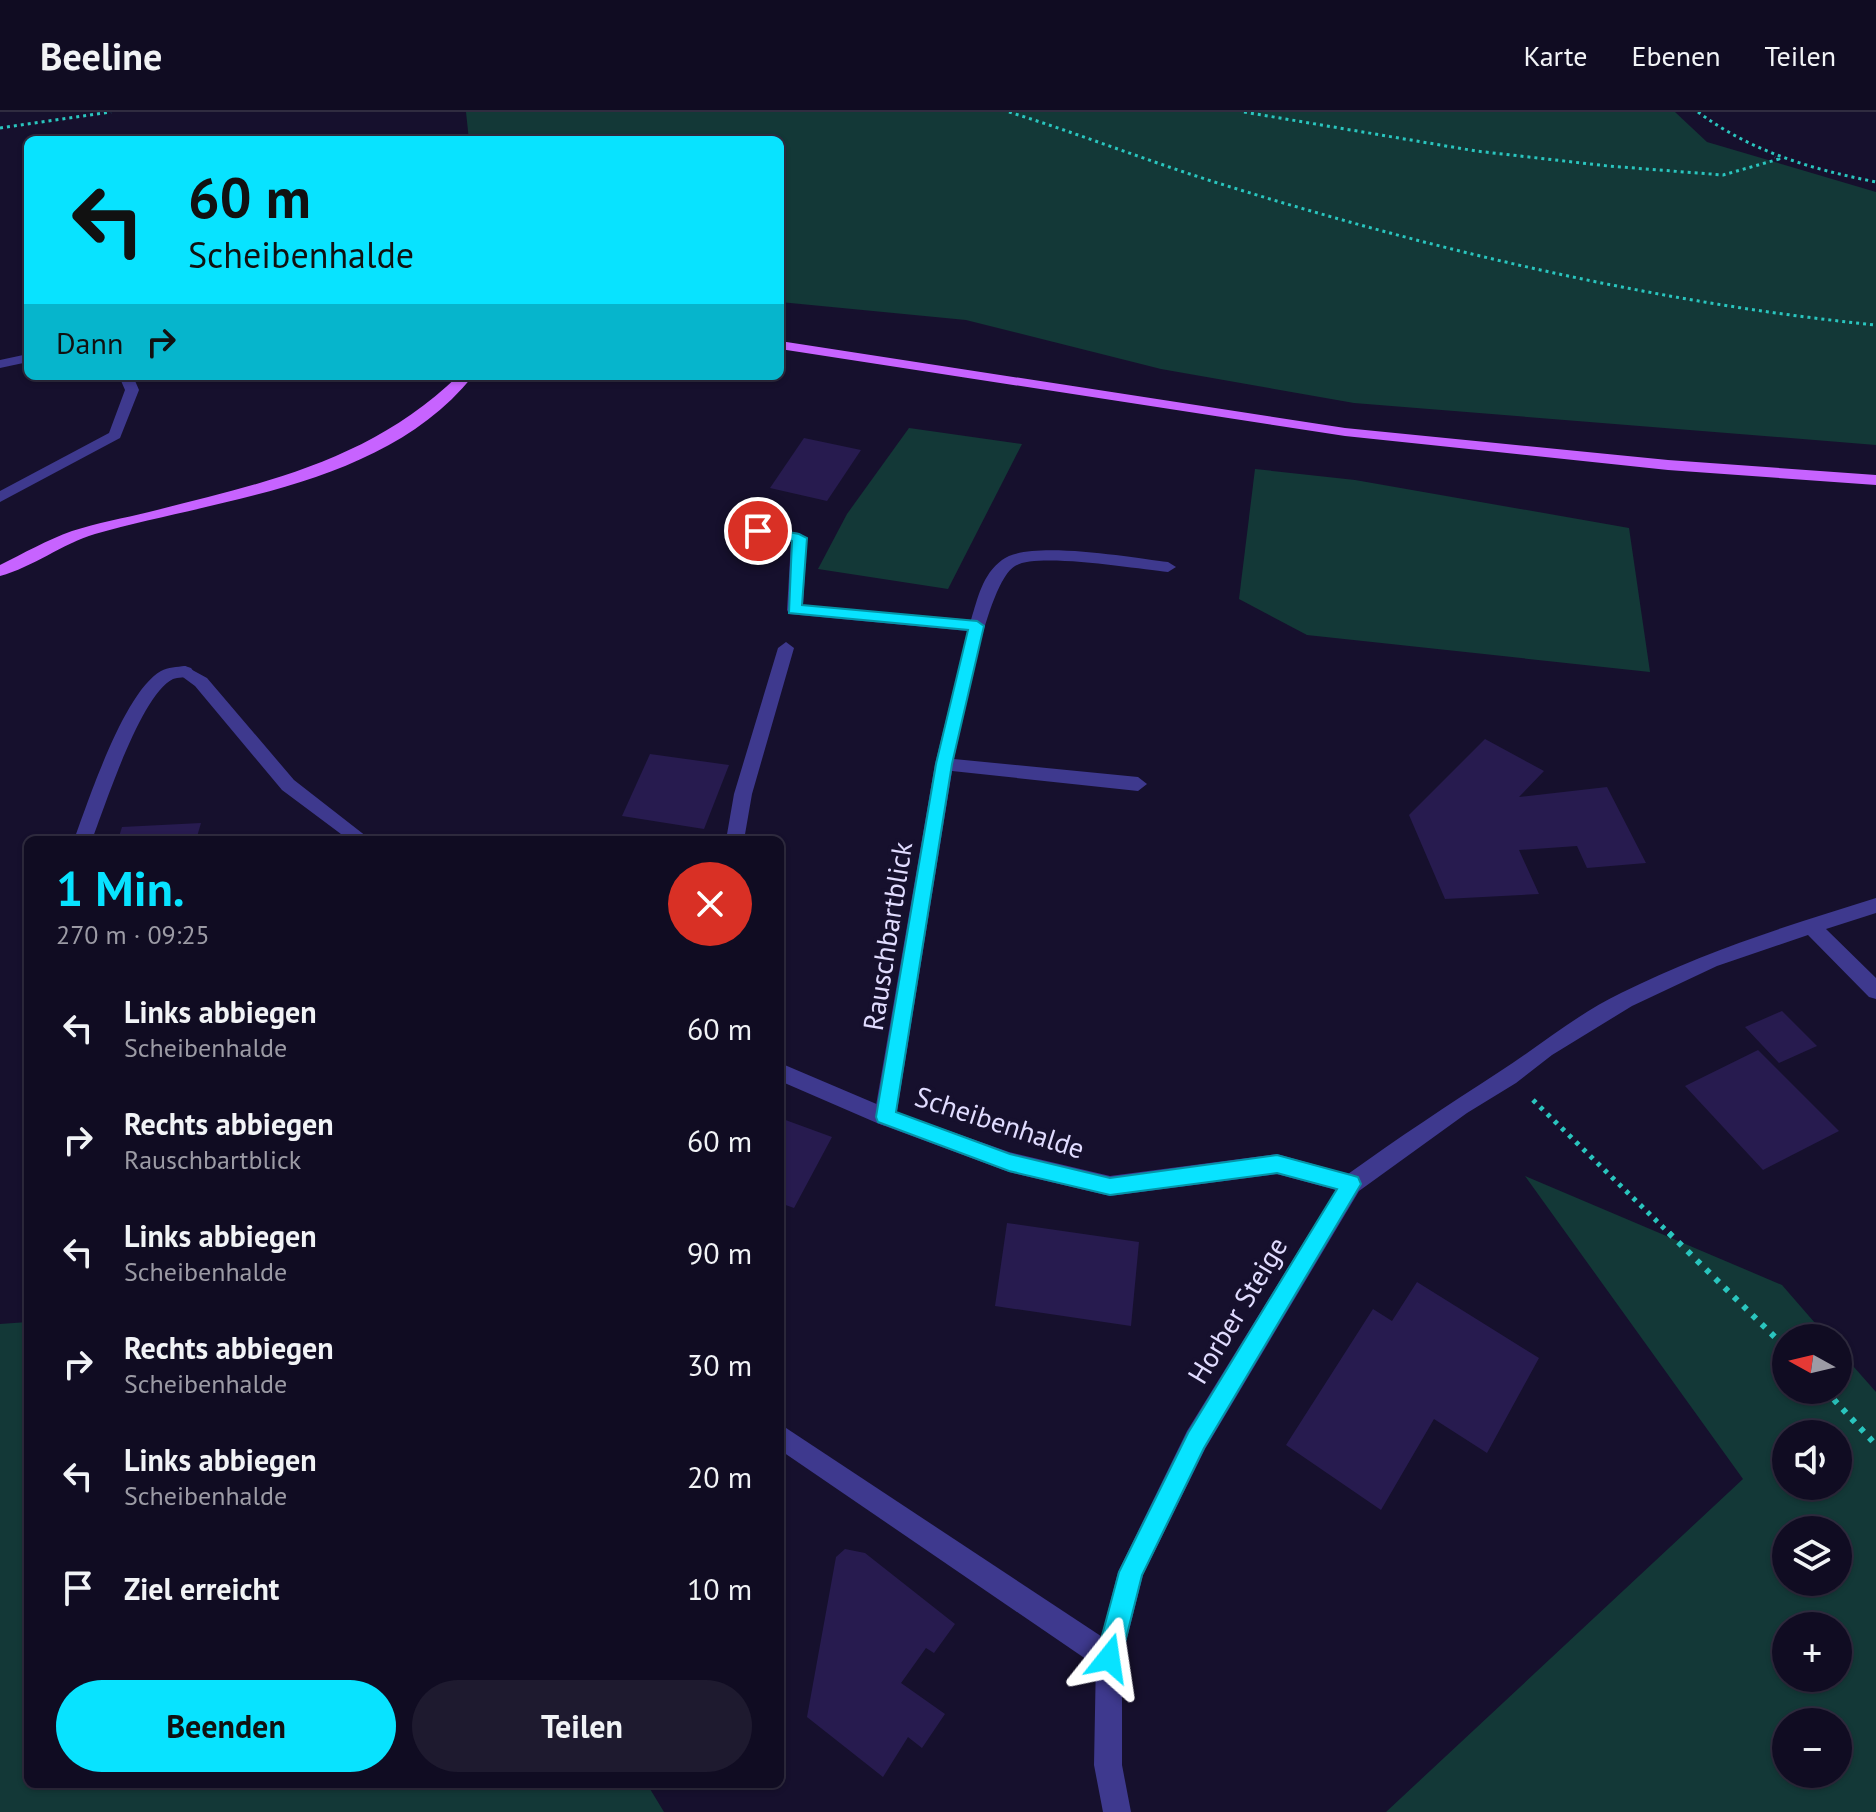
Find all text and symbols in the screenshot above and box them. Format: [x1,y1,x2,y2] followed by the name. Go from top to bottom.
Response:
[40,31,162,80] text: Beeline
[1523,37,1587,74] text: Karte
[1631,37,1721,74] text: Ebenen
[1765,37,1836,74] text: Teilen
[188,161,311,233] text: 60 m
[56,168,160,272] icon: left
[188,231,414,278] text: Scheibenhalde
[139,320,183,364] icon: right
[56,323,123,362] text: Dann
[724,497,792,565] pin
[736,509,780,553] icon: arrive
[854,838,920,1033] street label: Rauschbartblick
[56,857,185,919] text: 1 Min.
[668,862,752,946] button: close
[56,918,210,951] text: 270 m · 09:25
[124,992,317,1031] text: Links abbiegen
[56,1006,100,1050] icon: left
[687,1009,752,1048] text: 60 m
[124,1031,287,1064] text: Scheibenhalde
[911,1077,1089,1167] street label: Scheibenhalde
[124,1104,334,1143] text: Rechts abbiegen
[56,1118,100,1162] icon: right
[687,1121,752,1160] text: 60 m
[124,1143,301,1176] text: Rauschbartblick
[124,1216,317,1255] text: Links abbiegen
[56,1230,100,1274] icon: left
[1179,1230,1295,1390] street label: Horber Steige
[687,1233,752,1272] text: 90 m
[124,1255,287,1288] text: Scheibenhalde
[1772,1324,1852,1404] north arrow
[1772,1324,1852,1788] map controls
[124,1328,334,1367] text: Rechts abbiegen
[56,1342,100,1386] icon: right
[687,1345,752,1384] text: 30 m
[124,1367,287,1400] text: Scheibenhalde
[1772,1420,1852,1500] button: sound
[124,1440,317,1479] text: Links abbiegen
[56,1454,100,1498] icon: left
[687,1457,752,1496] text: 20 m
[124,1479,287,1512] text: Scheibenhalde
[1772,1516,1852,1596] button: layers
[56,1566,100,1610] icon: arrive
[124,1569,279,1608] text: Ziel erreicht
[687,1569,752,1608] text: 10 m
[1772,1612,1852,1692] button: +
[1067,1616,1151,1700] position arrow
[56,1680,396,1772] button: Beenden
[412,1680,752,1772] button: Teilen
[1772,1708,1852,1788] button: −

